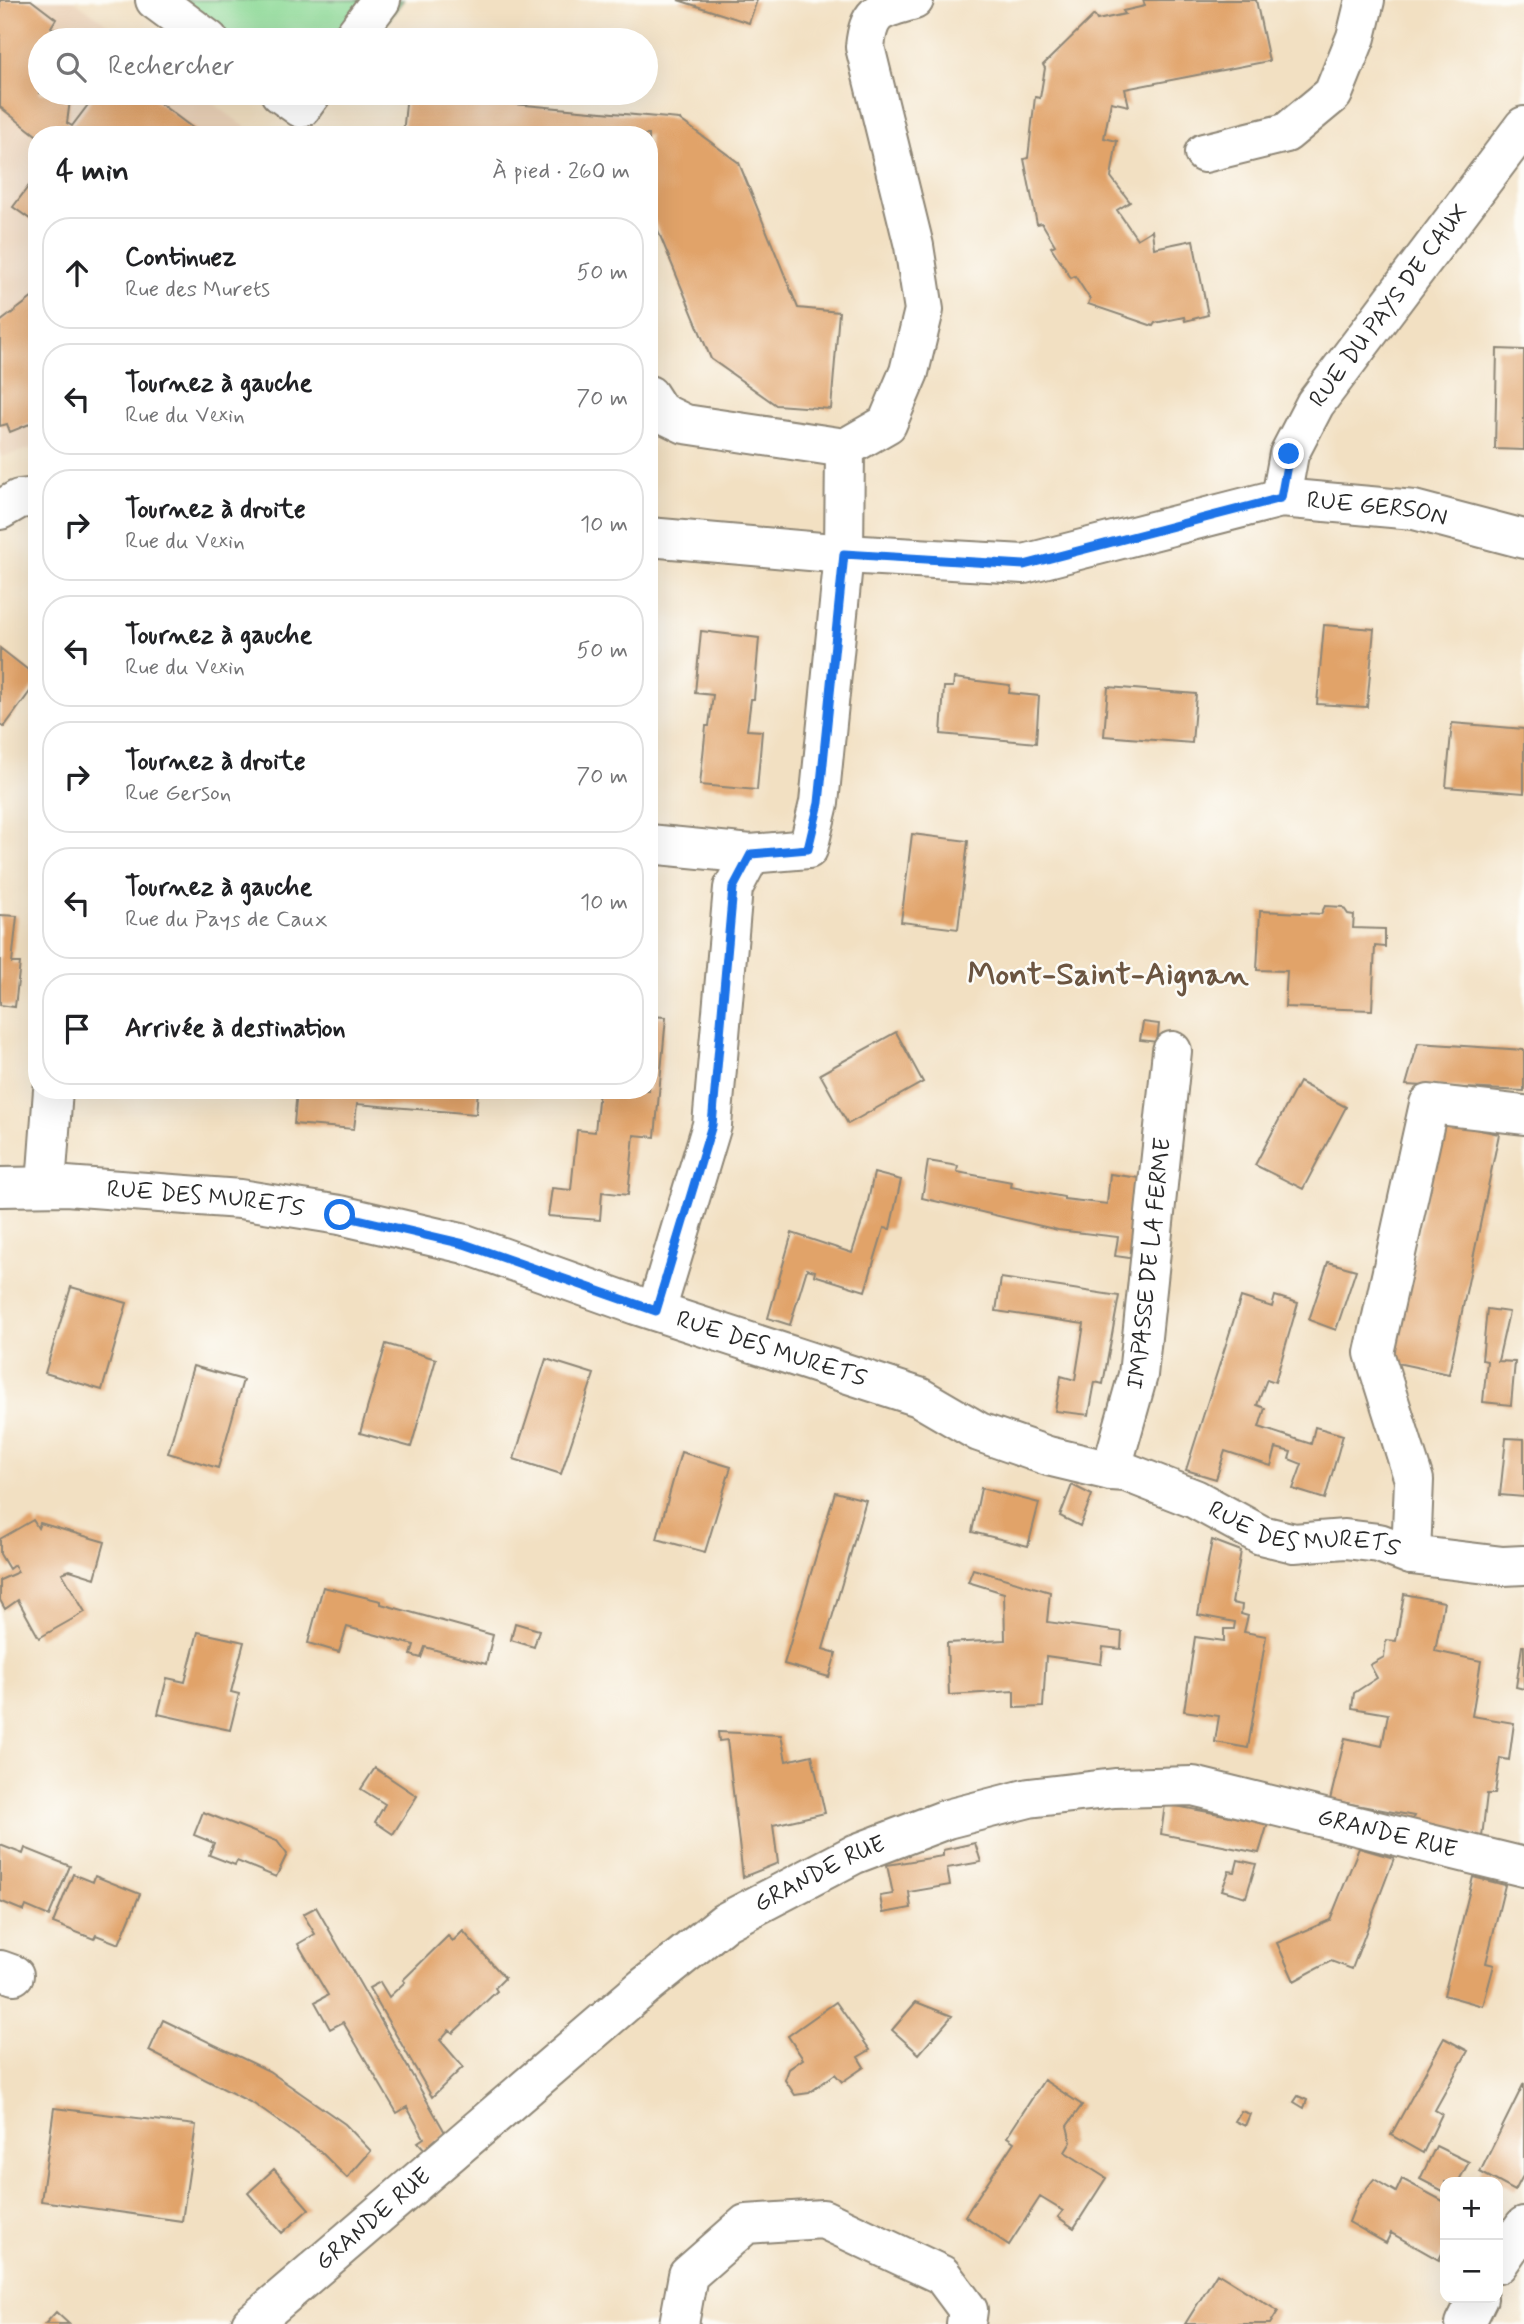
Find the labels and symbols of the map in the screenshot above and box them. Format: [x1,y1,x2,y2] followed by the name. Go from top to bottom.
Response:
[1302,198,1475,414] street label: RUE DU PAYS DE CAUX
[1273,438,1304,469] route end
[1305,485,1451,534] street label: RUE GERSON
[967,954,1249,997] district label: Mont-Saint-Aignan
[1119,1136,1178,1393] street label: IMPASSE DE LA FERME
[106,1174,306,1225] street label: RUE DES MURETS
[324,1199,355,1230] route start
[672,1304,870,1394] street label: RUE DES MURETS
[1203,1494,1404,1565] street label: RUE DES MURETS
[1314,1802,1460,1866] street label: GRANDE RUE
[749,1828,890,1919] street label: GRANDE RUE
[309,2161,438,2277] street label: GRANDE RUE

